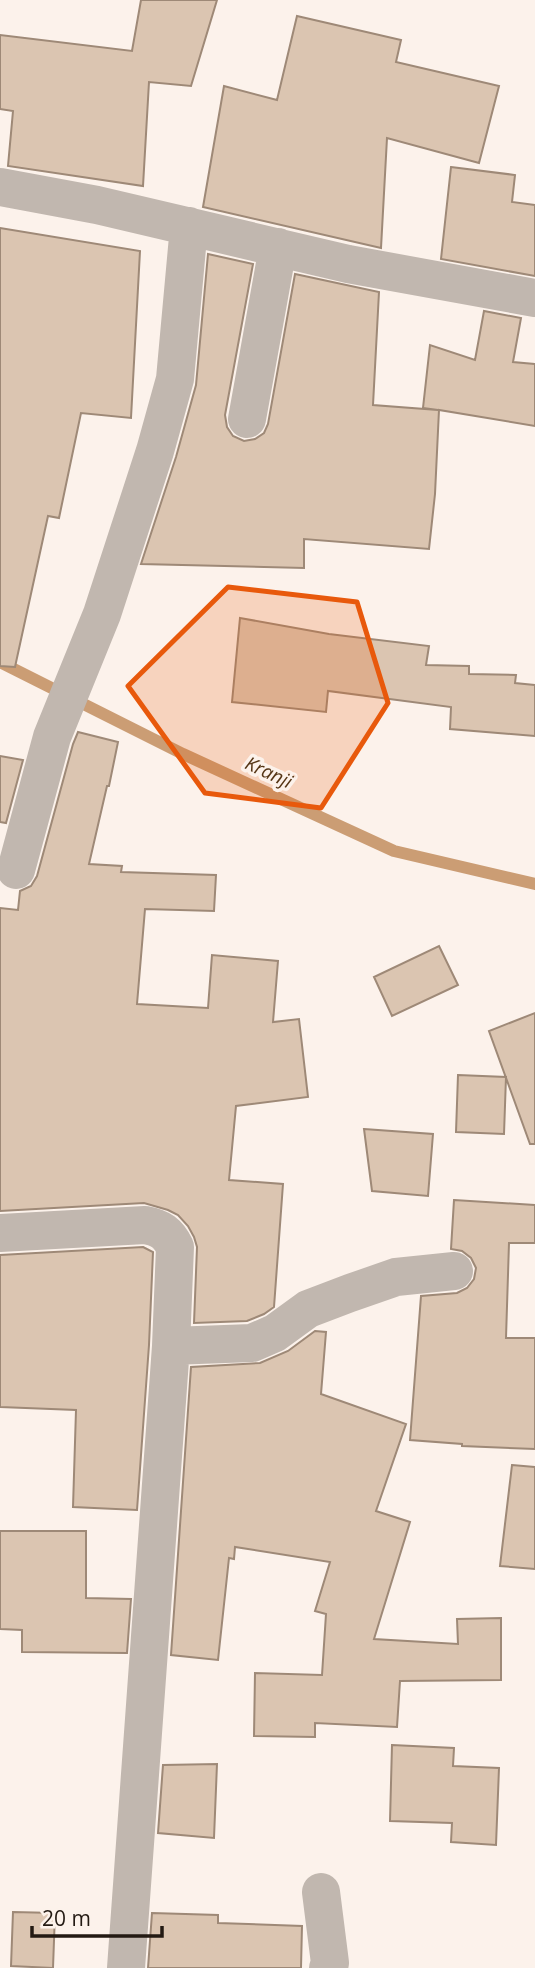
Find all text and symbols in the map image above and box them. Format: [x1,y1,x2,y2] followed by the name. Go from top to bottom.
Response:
[241,750,298,795] water label: Kranji
[32,1895,161,1939] scale bar
[42,1904,91,1932] text: 20 m

